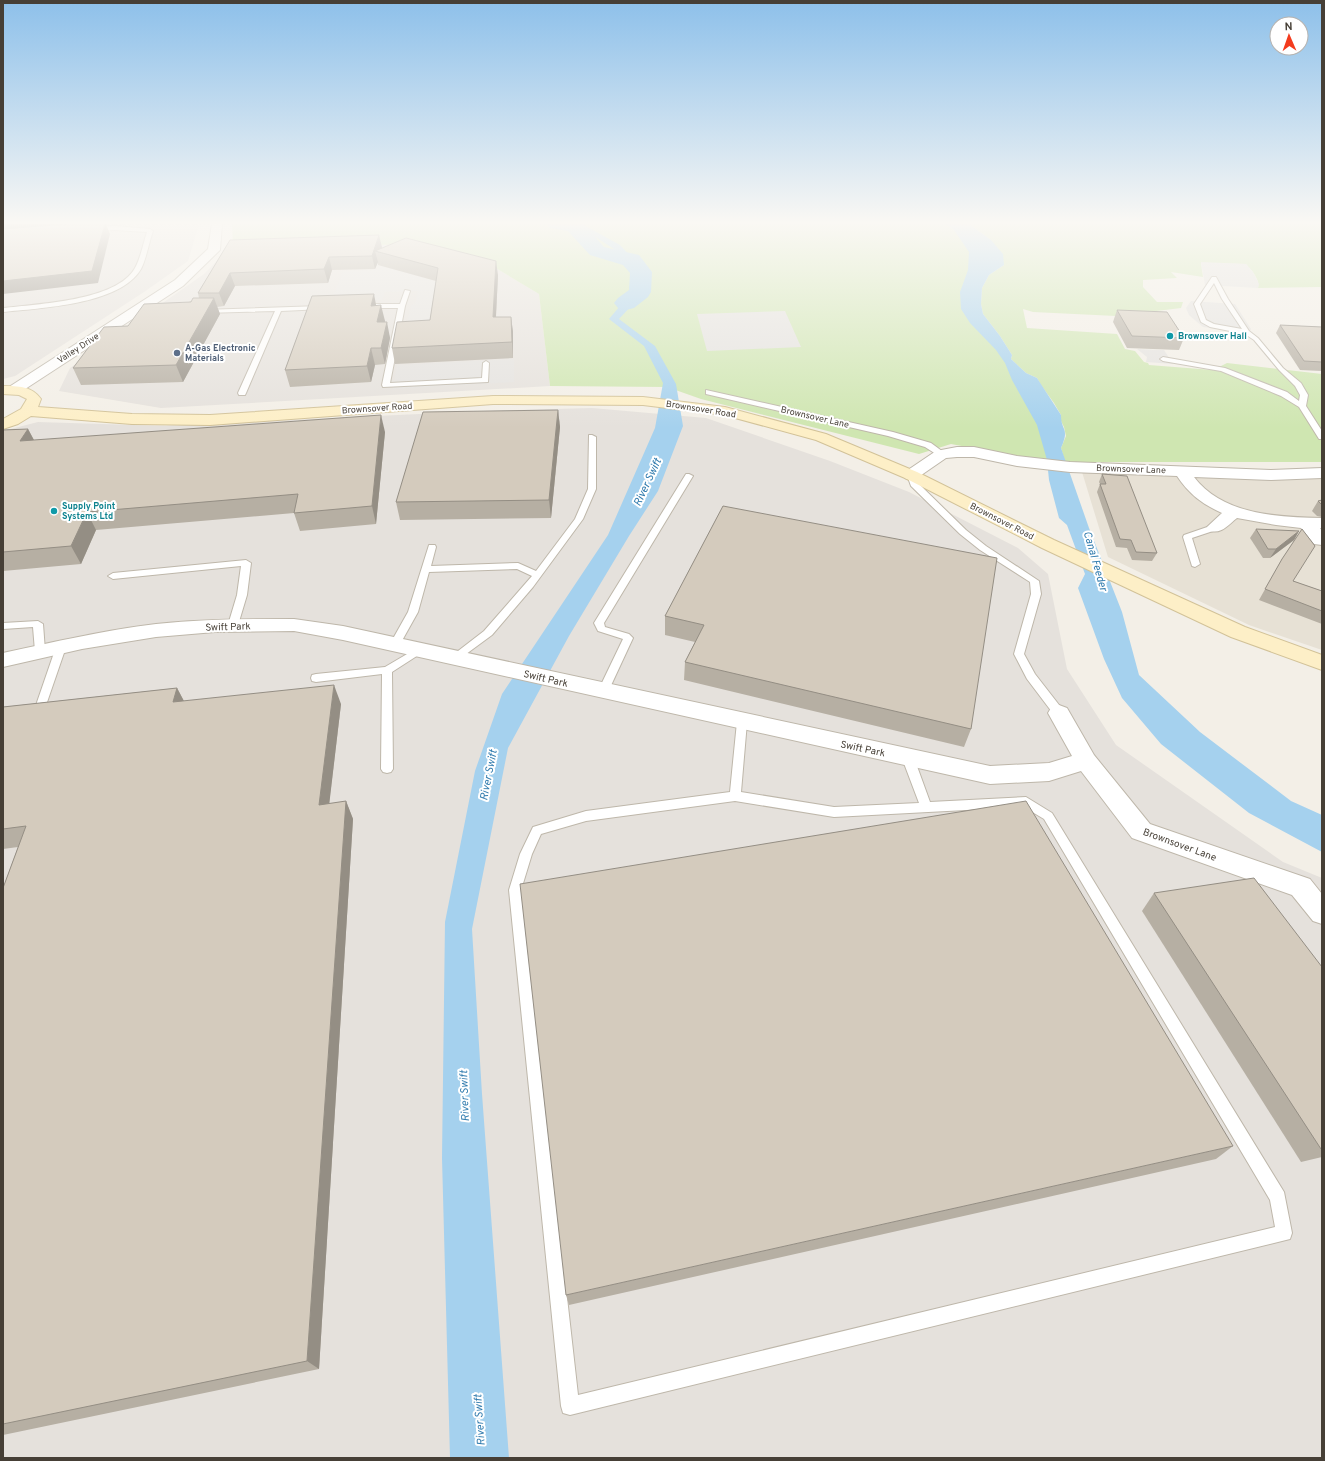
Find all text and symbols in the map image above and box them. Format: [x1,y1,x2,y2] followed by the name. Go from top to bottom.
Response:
[1269,16,1309,56] north arrow
[1284,20,1293,34] text: N
[55,331,101,366] street label: Valley Drive
[1165,331,1175,341] marker: Brownsover Hall
[1178,331,1247,342] place label: Brownsover Hall
[185,343,256,364] place label: A-Gas Electronic Materials
[172,348,182,358] marker: A-Gas Electronic Materials
[665,399,737,420] street label: Brownsover Road
[341,401,413,416] street label: Brownsover Road
[780,404,850,431] street label: Brownsover Lane
[631,455,666,509] water label: River Swift
[1096,463,1166,476] street label: Brownsover Lane
[968,500,1036,542] street label: Brownsover Road
[62,501,116,522] place label: Supply Point Systems Ltd
[49,506,59,516] marker: Supply Point Systems Ltd
[1080,530,1111,594] water label: Canal Feeder
[205,620,251,635] street label: Swift Park
[522,668,569,691] street label: Swift Park
[839,738,886,761] street label: Swift Park
[477,748,501,802] water label: River Swift
[1141,826,1218,865] street label: Brownsover Lane
[457,1069,473,1122] water label: River Swift
[471,1393,489,1446] water label: River Swift

